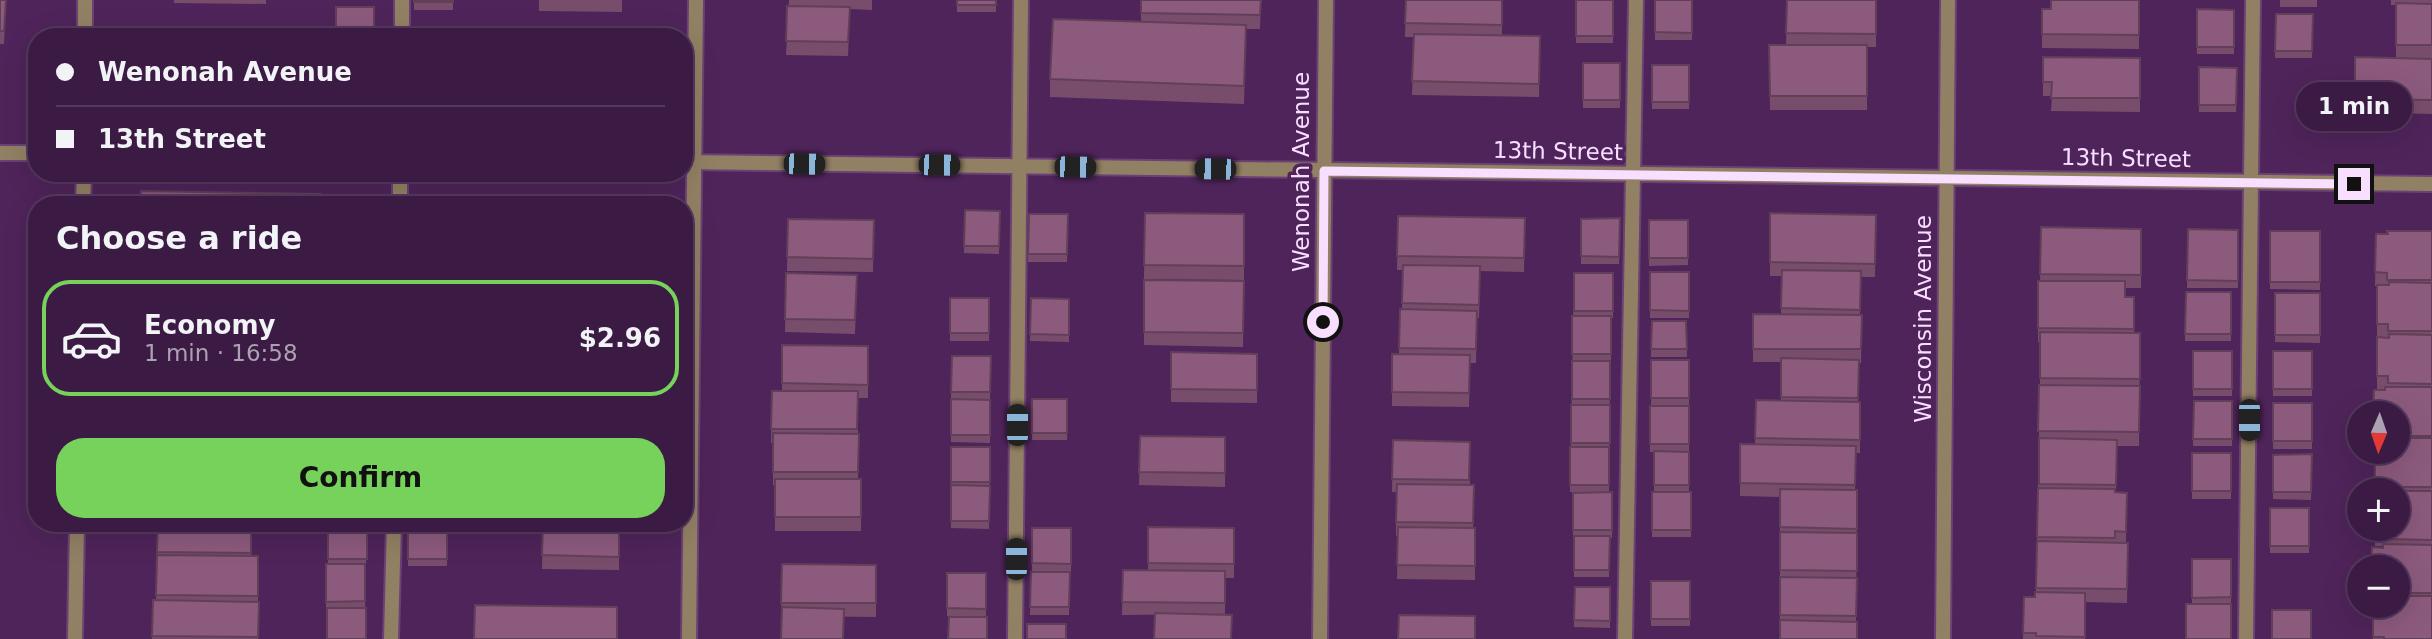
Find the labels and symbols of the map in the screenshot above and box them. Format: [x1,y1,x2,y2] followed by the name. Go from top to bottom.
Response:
[1288,72,1314,272] street label: Wenonah Avenue
[2296,82,2412,132] callout: 1 min
[1493,137,1623,165] street label: 13th Street
[2061,144,2191,172] street label: 13th Street
[783,153,826,175] car
[918,154,961,176] car
[1054,156,1097,178] car
[1194,158,1237,180] car
[2338,168,2370,200] route end
[1910,215,1936,423] street label: Wisconsin Avenue
[1307,306,1339,338] route start
[2239,399,2260,441] car
[2347,401,2410,464] north arrow
[1007,404,1028,446] car
[1006,538,1027,580] car

